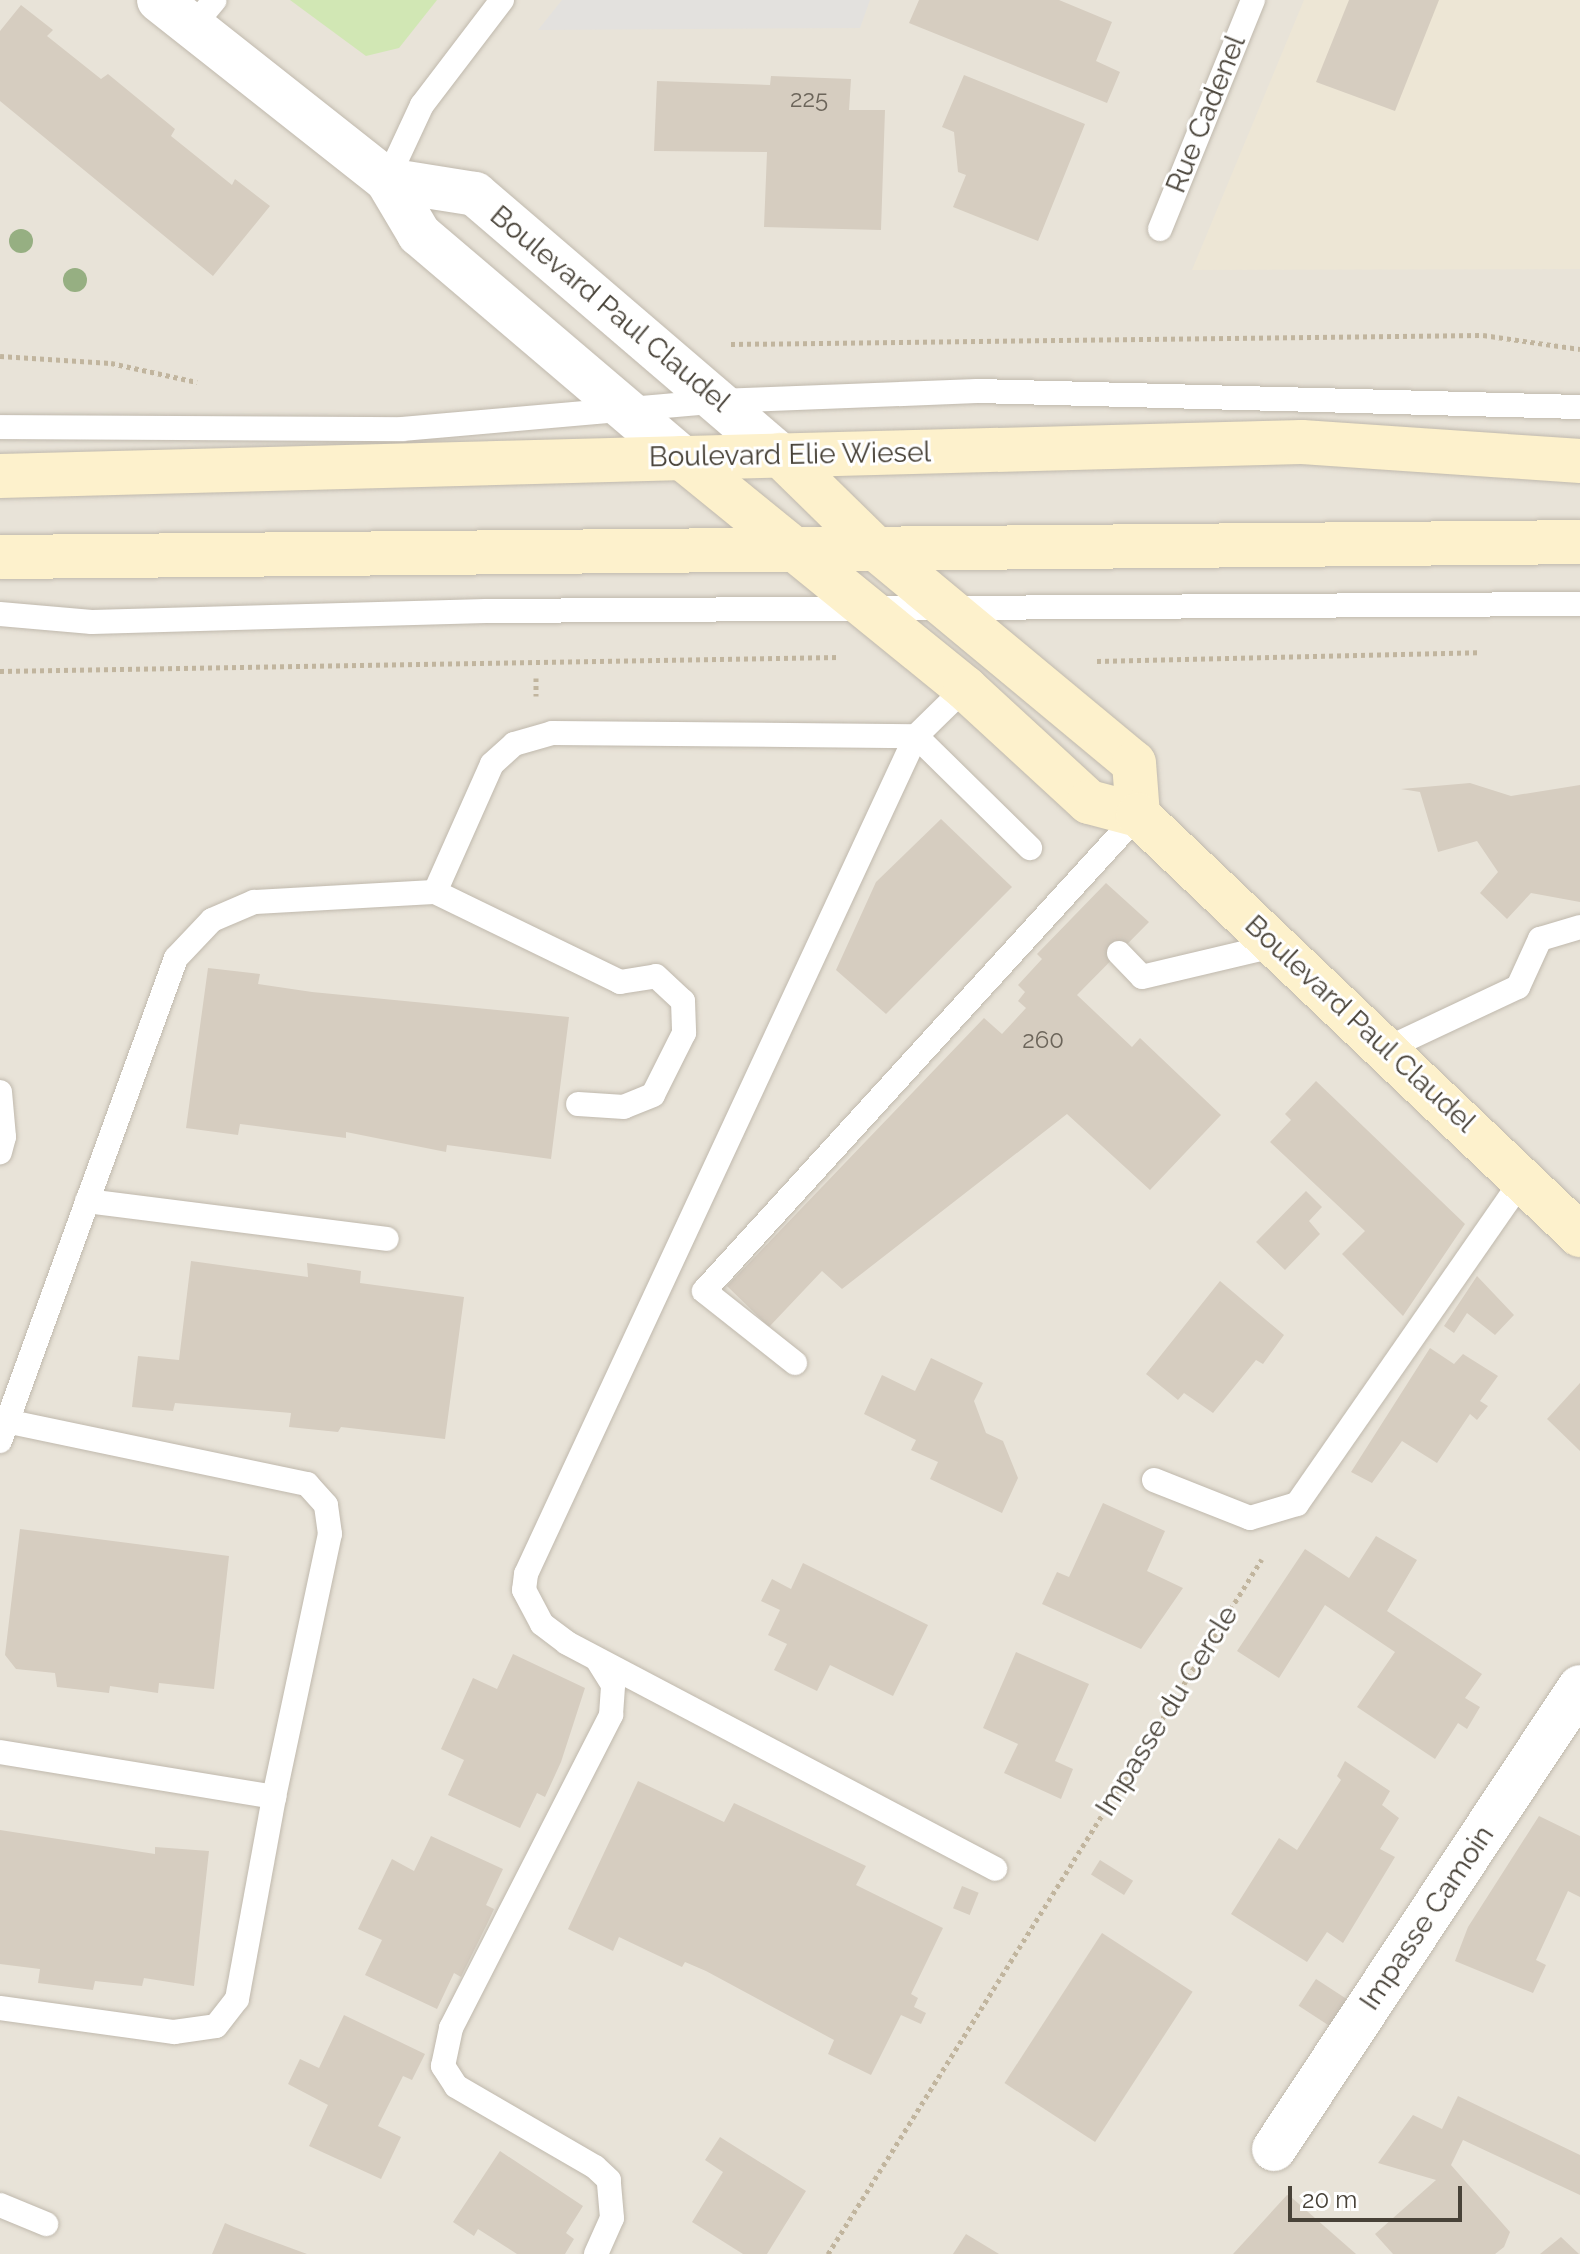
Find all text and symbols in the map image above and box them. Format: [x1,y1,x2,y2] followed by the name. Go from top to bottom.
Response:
[1159,30,1253,198] street label: Rue Cadenel
[790,85,828,113] house number: 225
[483,199,737,419] street label: Boulevard Paul Claudel
[648,436,932,474] street label: Boulevard Elie Wiesel
[1238,908,1482,1140] street label: Boulevard Paul Claudel
[1022,1026,1064,1054] house number: 260
[1089,1600,1245,1822] street label: Impasse du Cercle
[1353,1819,1501,2017] street label: Impasse Camoin
[1292,2170,1466,2220] scale bar
[1302,2185,1357,2214] text: 20 m

